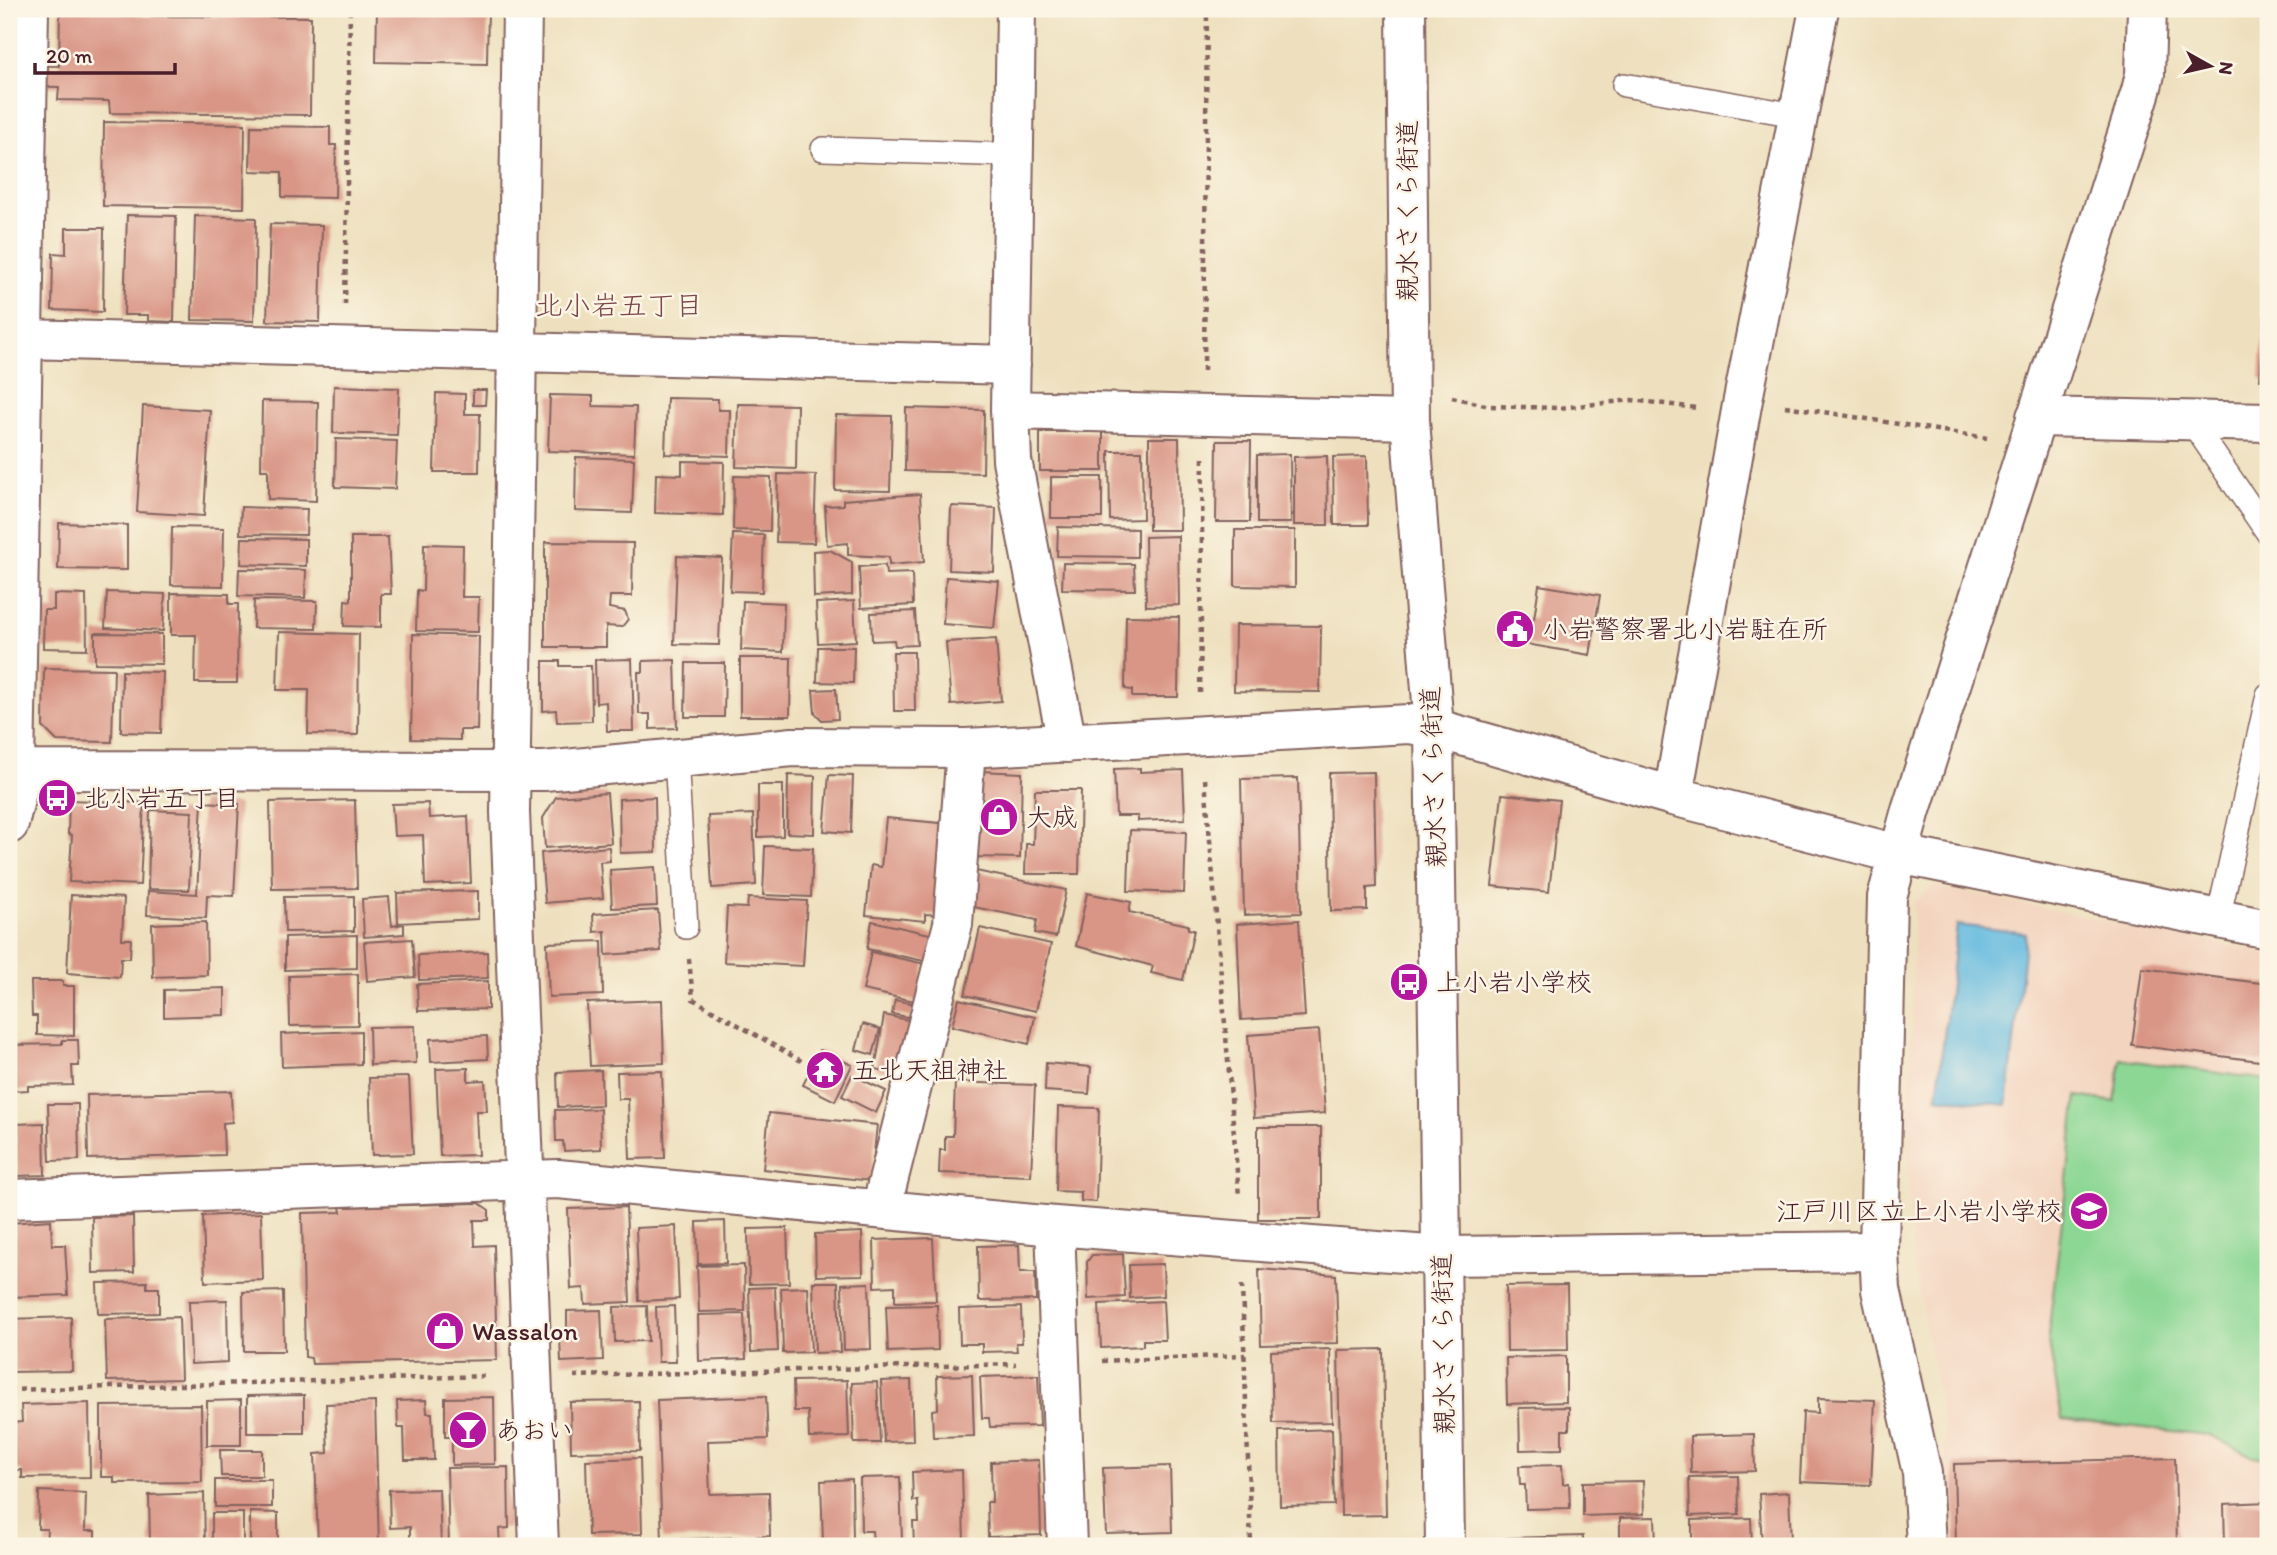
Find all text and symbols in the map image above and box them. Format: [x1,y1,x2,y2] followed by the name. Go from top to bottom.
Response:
[35,32,175,76] scale bar
[2176,32,2246,102] north arrow
[46,43,93,68] text: 20 m
[2214,60,2239,76] text: N
[1391,120,1423,302] street label: 親水さくら街道
[535,288,703,322] district label: 北小岩五丁目
[1494,608,1536,650] public building icon: 小岩警察署北小岩駐在所
[1542,613,1828,645] place label: 小岩警察署北小岩駐在所
[1414,685,1452,869] street label: 親水さくら街道
[36,777,78,819] bus stop icon: 北小岩五丁目
[84,782,240,814] place label: 北小岩五丁目
[978,796,1020,838] shop icon: 大成
[1026,801,1078,833] place label: 大成
[1388,961,1430,1003] bus stop icon: 上小岩小学校
[1436,966,1592,998] place label: 上小岩小学校
[804,1049,846,1091] temple icon: 五北天祖神社
[852,1054,1008,1086] place label: 五北天祖神社
[2068,1190,2110,1232] school or university icon: 江戸川区立上小岩小学校
[1776,1195,2062,1227] place label: 江戸川区立上小岩小学校
[1425,1253,1461,1435] street label: 親水さくら街道
[424,1310,466,1352] shop icon: Wassalon
[472,1315,578,1347] place label: Wassalon
[447,1409,489,1451] bar icon: あおい
[495,1414,573,1446] place label: あおい

